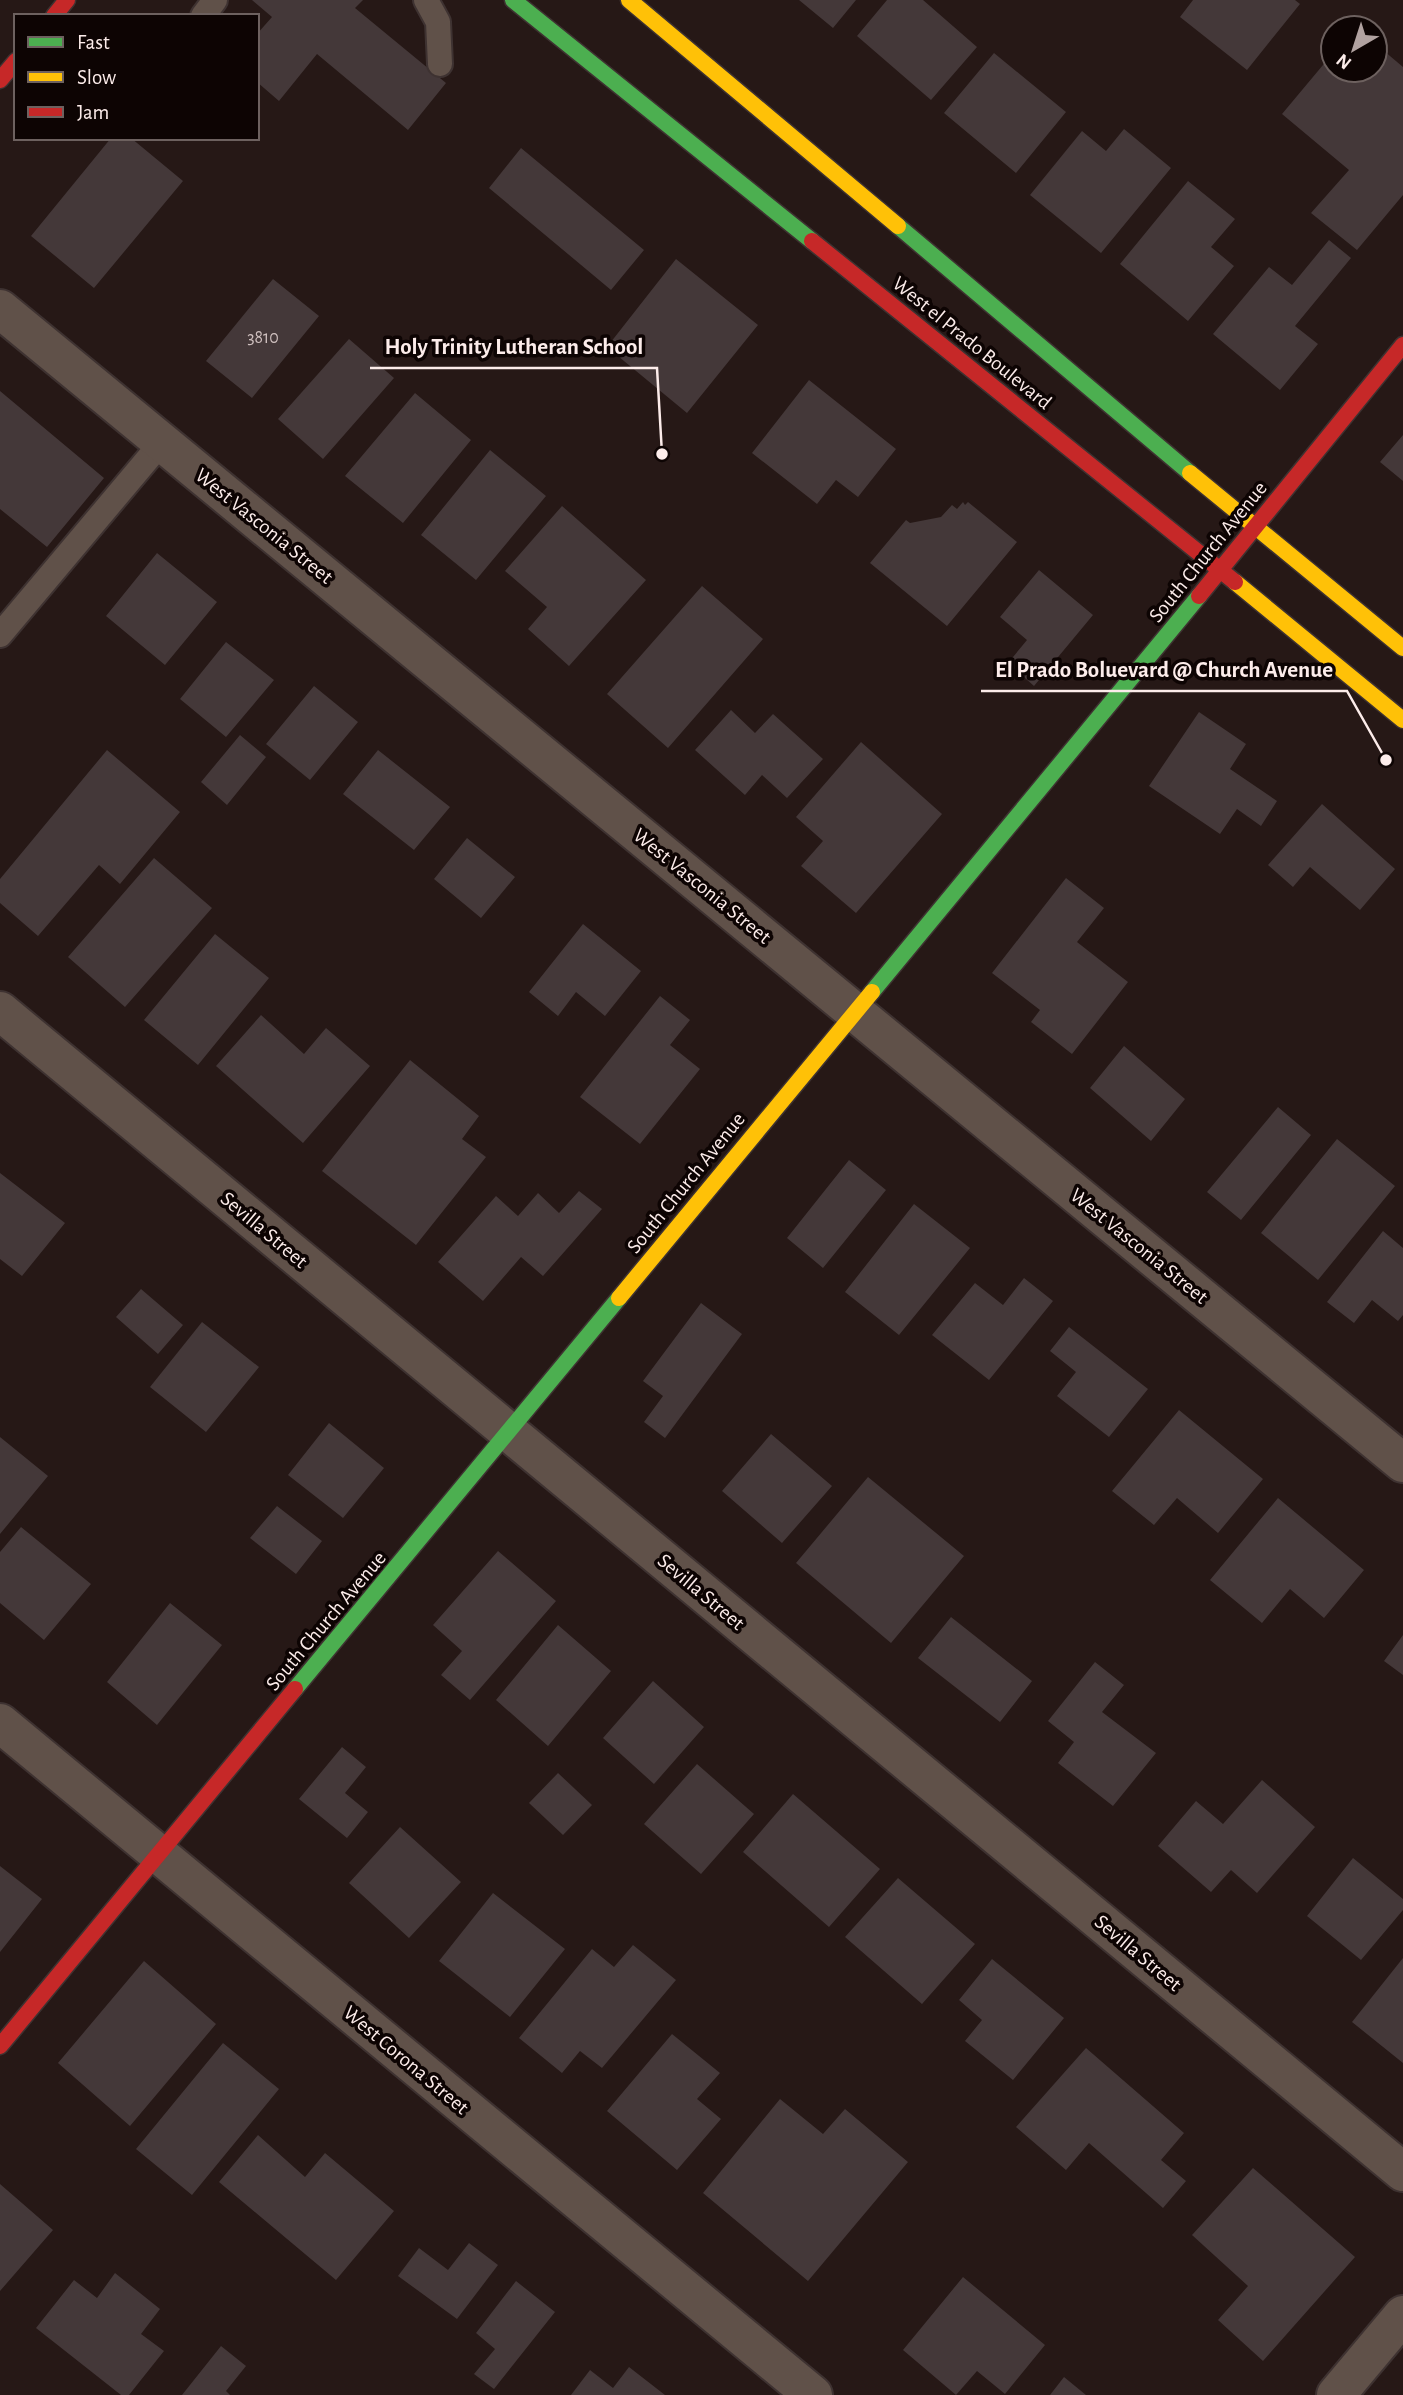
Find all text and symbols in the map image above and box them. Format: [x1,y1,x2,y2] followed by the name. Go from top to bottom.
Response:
[14,14,259,140] legend
[1319,14,1389,84] north arrow
[77,32,110,53] text: Fast
[1333,50,1355,73] text: N
[77,67,116,88] text: Slow
[77,102,109,123] text: Jam
[888,273,1056,414] street label: West el Prado Boulevard
[370,324,657,368] callout: Holy Trinity Lutheran School
[247,329,279,347] house number: 3810
[385,336,643,359] text: Holy Trinity Lutheran School
[191,464,337,588] street label: West Vasconia Street
[1145,478,1271,626] street label: South Church Avenue
[981,647,1347,691] callout: El Prado Boluevard @ Church Avenue
[995,659,1333,682] text: El Prado Boluevard @ Church Avenue
[629,824,775,948] street label: West Vasconia Street
[623,1109,749,1257] street label: South Church Avenue
[1066,1184,1212,1308] street label: West Vasconia Street
[217,1188,312,1272] street label: Sevilla Street
[262,1547,390,1695] street label: South Church Avenue
[654,1550,749,1634] street label: Sevilla Street
[1091,1911,1186,1995] street label: Sevilla Street
[339,2002,473,2118] street label: West Corona Street

